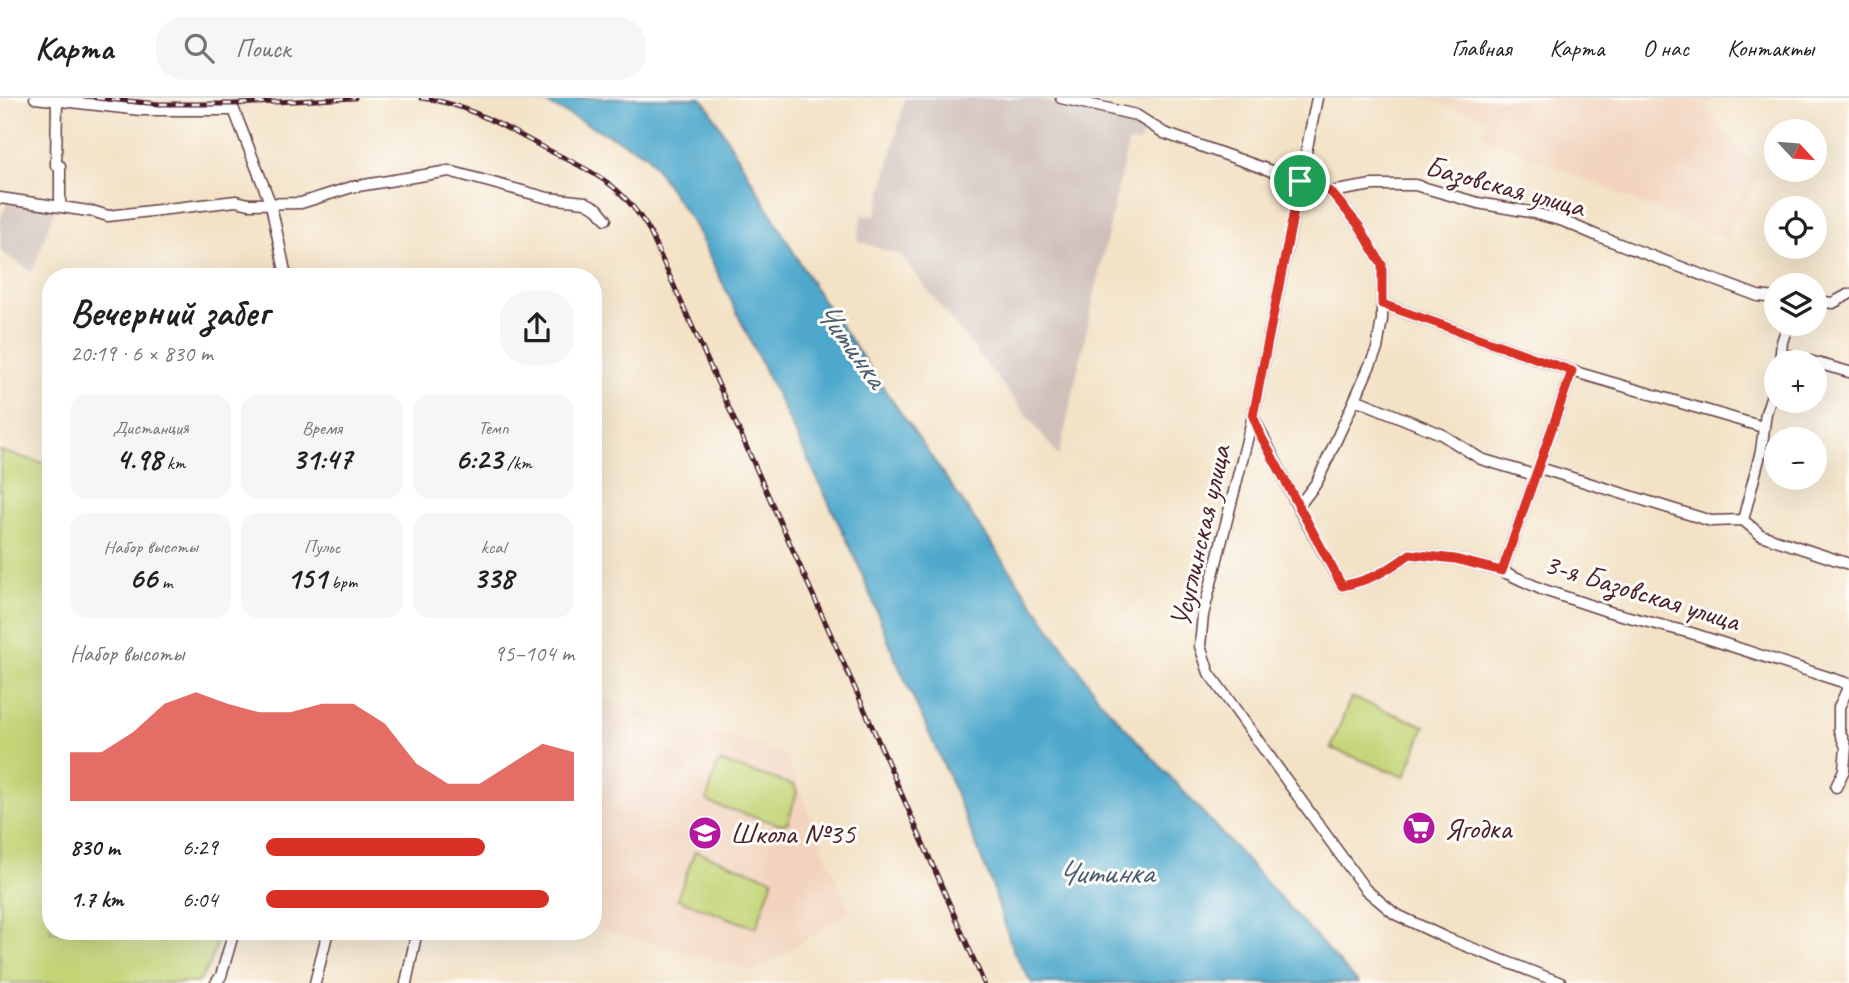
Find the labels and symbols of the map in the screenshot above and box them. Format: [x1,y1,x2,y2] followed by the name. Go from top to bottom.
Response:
[1764,119,1827,182] north arrow
[1421,146,1591,226] street label: Базовская улица
[1270,151,1330,211] pin
[807,293,899,399] water label: Читинка
[1161,440,1240,630] street label: Усуглинская улица
[1540,544,1746,640] street label: 3-я Базовская улица
[1400,809,1438,847] supermarket icon: Ягодка
[1444,809,1513,847] place label: Ягодка
[686,814,724,852] school or university icon: Школа №35
[730,814,857,852] place label: Школа №35
[1057,852,1157,893] water label: Читинка

